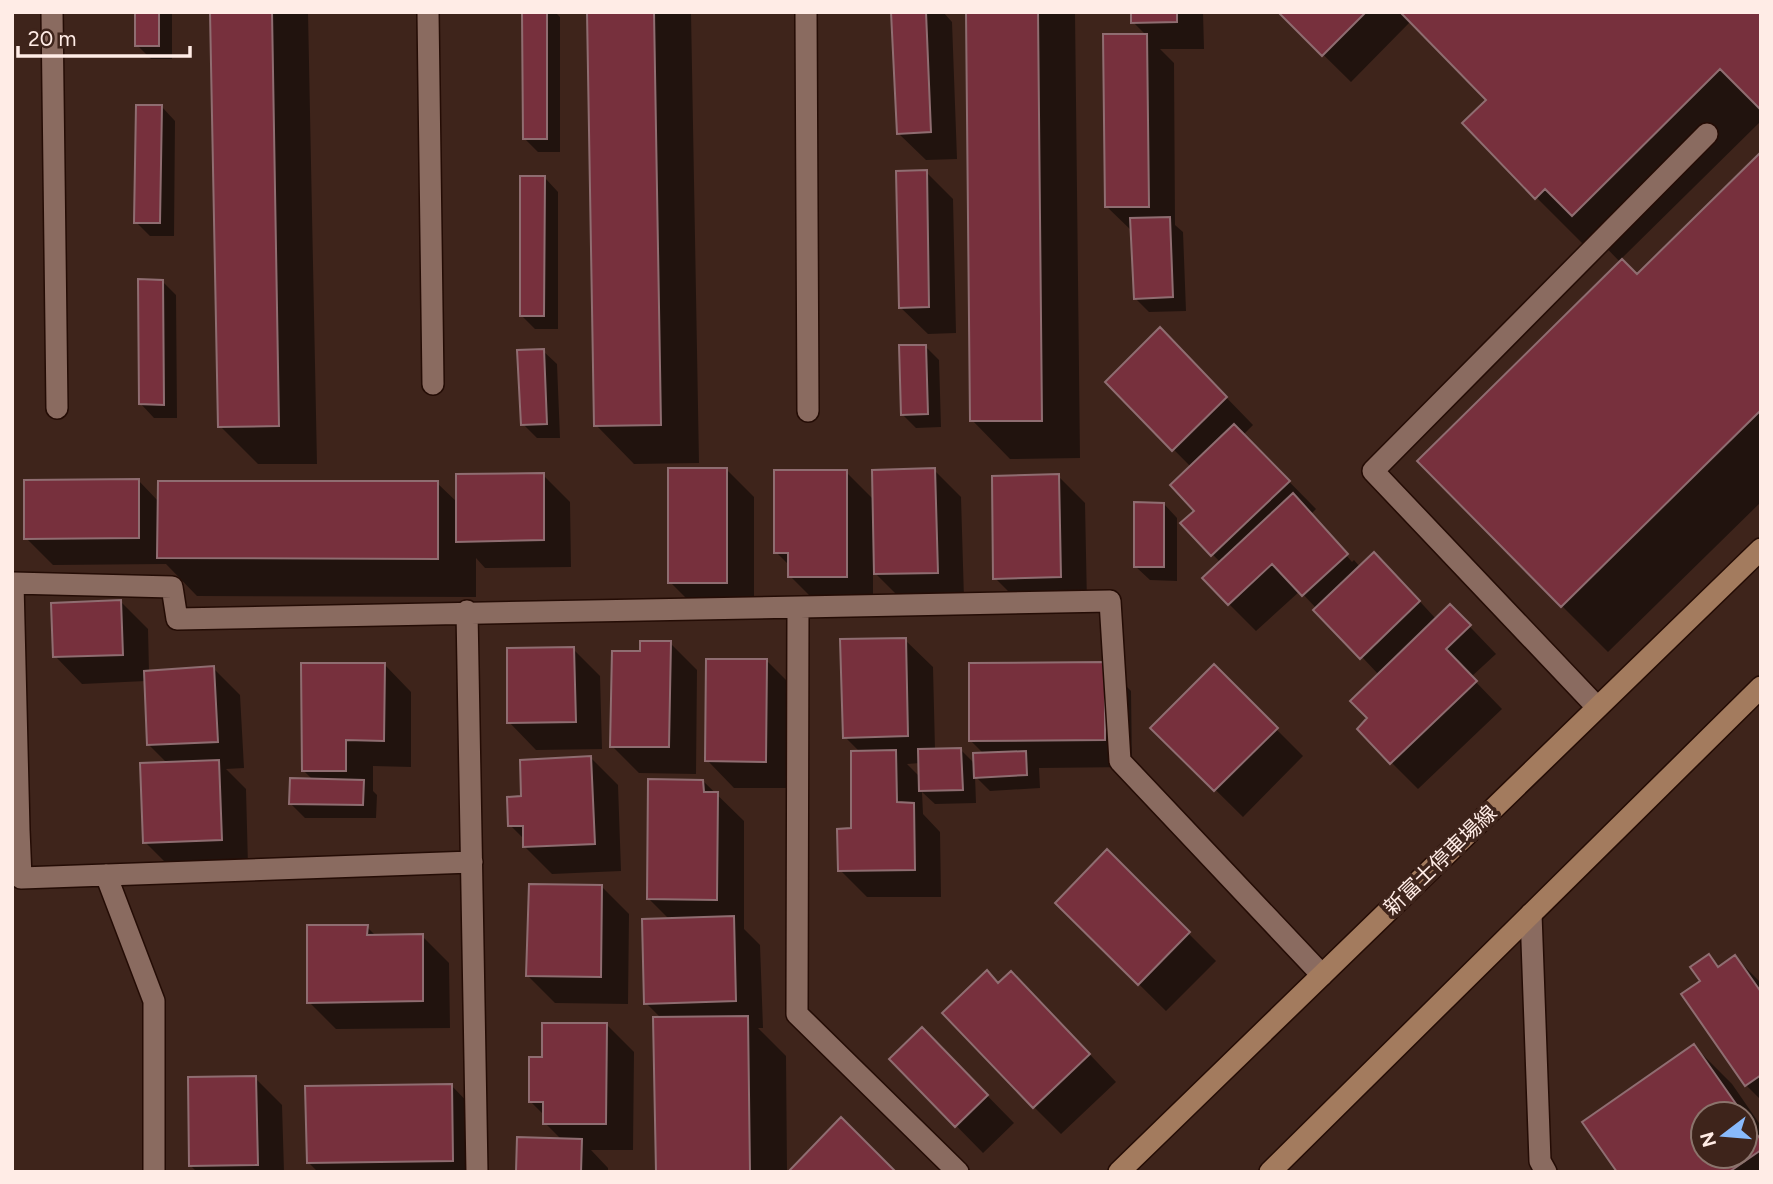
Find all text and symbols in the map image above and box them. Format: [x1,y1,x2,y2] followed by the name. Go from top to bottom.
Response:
[18,14,189,58] scale bar
[28,26,76,51] text: 20 m
[1378,800,1502,920] street label: 新富士停車場線
[1689,1100,1759,1170] north arrow
[1695,1129,1721,1150] text: N

